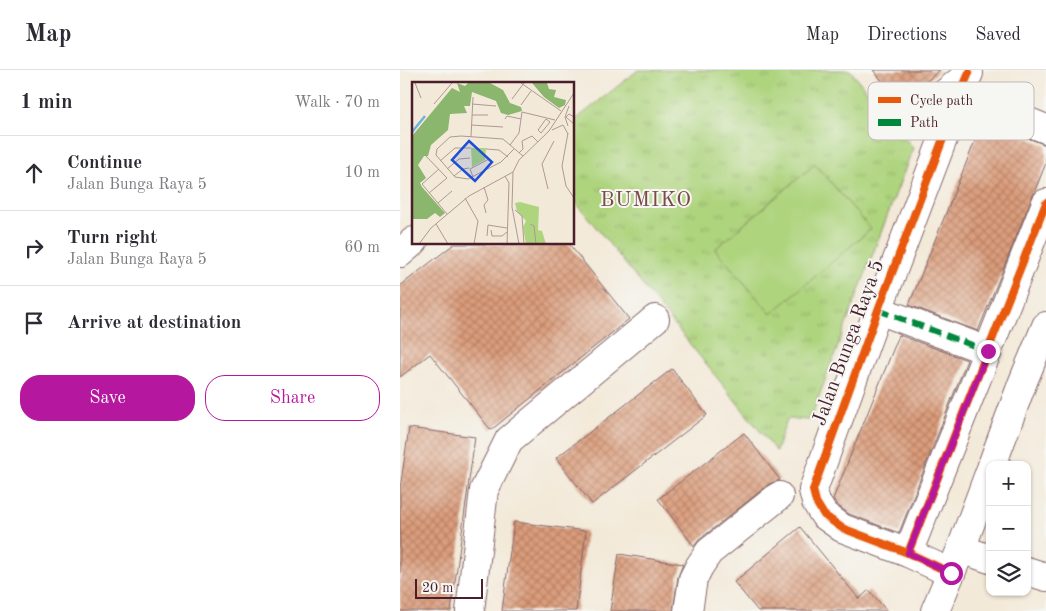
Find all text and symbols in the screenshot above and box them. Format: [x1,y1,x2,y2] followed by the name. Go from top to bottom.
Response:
[25,23,72,47] text: Map
[806,26,839,44] text: Map
[867,26,947,44] text: Directions
[975,26,1021,44] text: Saved
[412,82,575,245] inset map
[868,82,1034,140] legend
[20,92,73,113] text: 1 min
[910,94,973,108] text: Cycle path
[294,95,380,111] text: Walk · 70 m
[910,116,939,130] text: Path
[67,154,142,173] text: Continue
[20,159,48,187] icon: ahead
[344,165,380,181] text: 10 m
[67,177,207,193] text: Jalan Bunga Raya 5
[600,190,692,211] district label: BUMIKO
[67,229,157,248] text: Turn right
[20,234,48,262] icon: right
[344,240,380,256] text: 60 m
[67,252,207,268] text: Jalan Bunga Raya 5
[810,257,888,429] street label: Jalan Bunga Raya 5
[20,309,48,337] icon: arrive
[67,314,241,333] text: Arrive at destination
[977,340,1000,363] route end
[20,375,195,421] button: Save
[205,375,380,421] button: Share
[986,461,1031,596] map controls
[986,461,1031,506] button: +
[986,506,1031,551] button: −
[986,551,1031,596] button: layers
[940,562,963,585] route start
[415,576,482,599] scale bar
[422,581,453,595] text: 20 m

